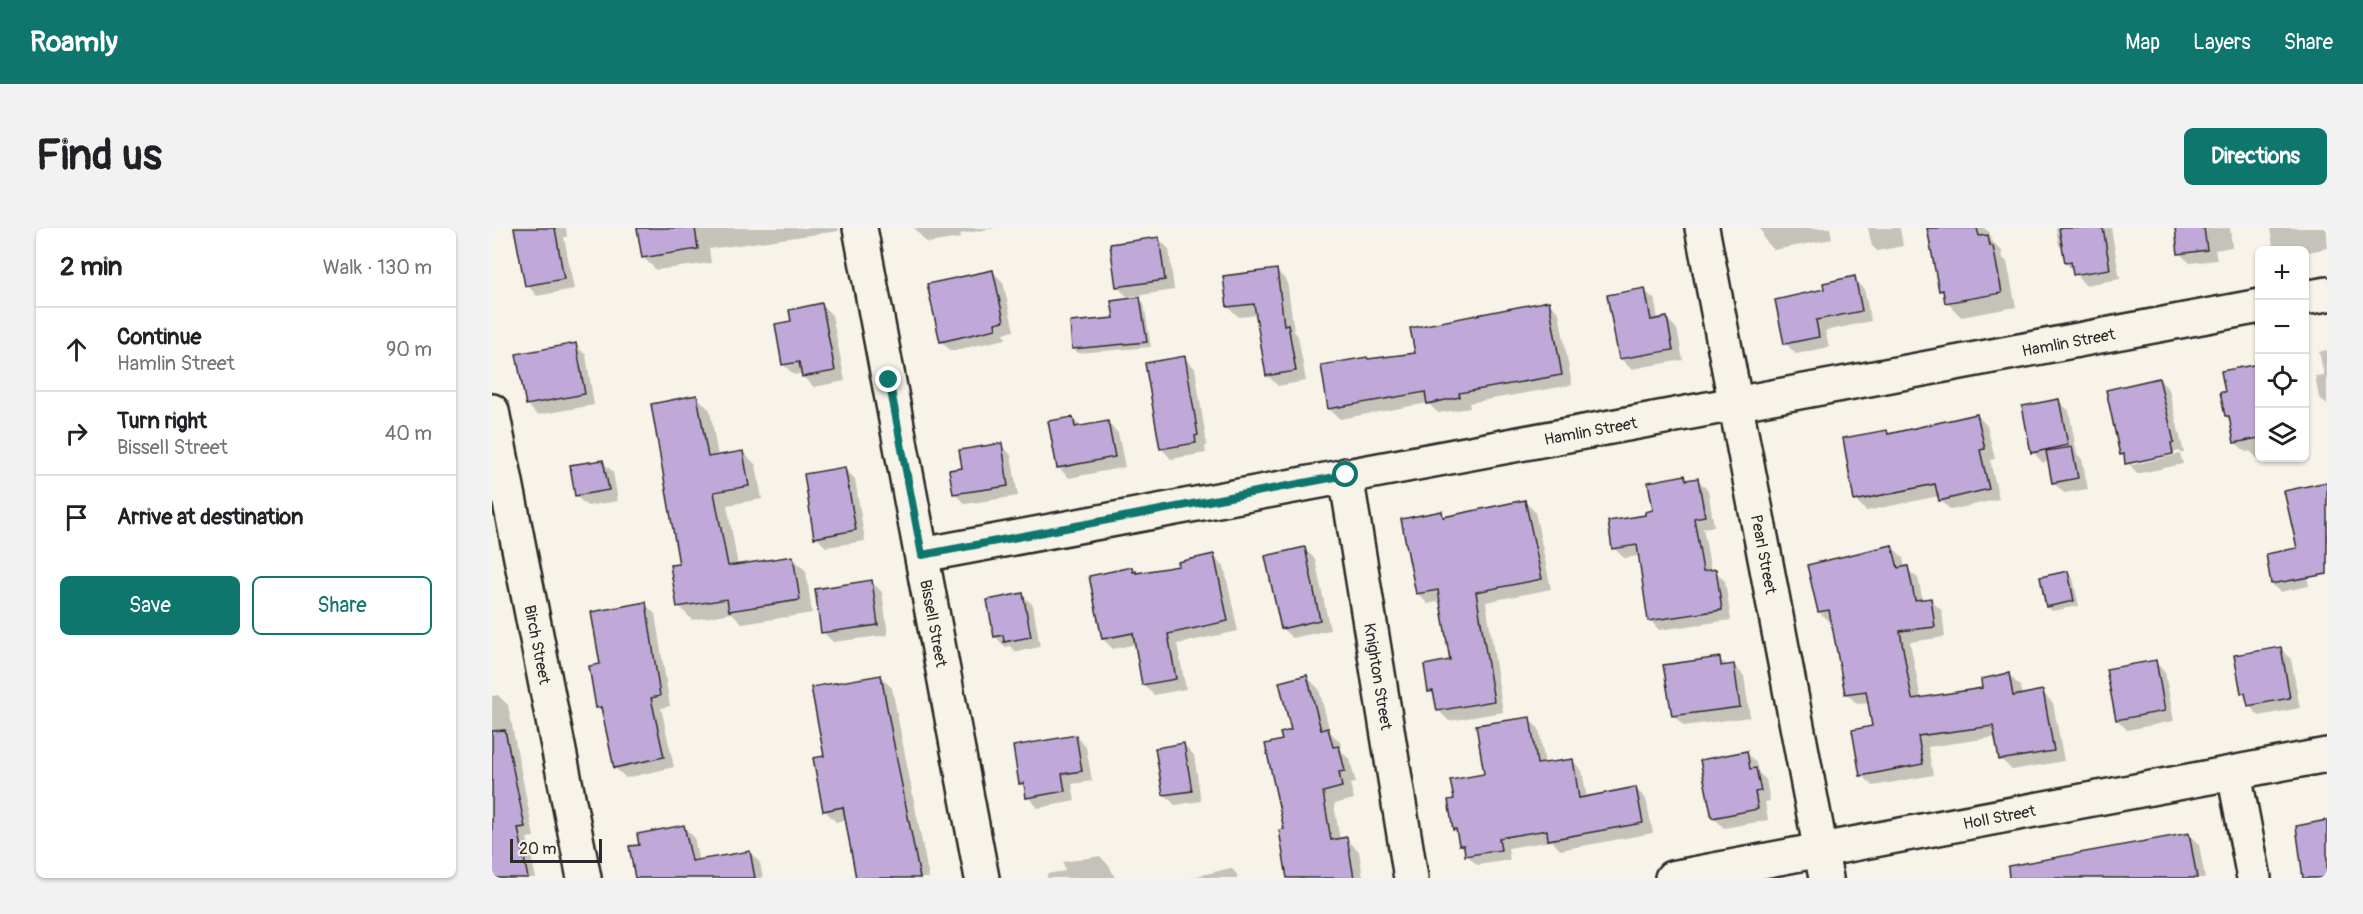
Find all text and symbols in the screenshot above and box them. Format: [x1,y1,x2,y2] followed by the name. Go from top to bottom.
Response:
[30,25,118,60] text: Roamly
[2125,29,2160,56] text: Map
[2193,29,2251,56] text: Layers
[2284,29,2333,56] text: Share
[2184,128,2327,185] button: Directions
[36,130,162,182] text: Find us
[2255,246,2309,462] map controls
[2255,246,2309,300] button: +
[60,251,122,283] text: 2 min
[323,255,432,280] text: Walk · 130 m
[2255,300,2309,354] button: −
[117,323,201,351] text: Continue
[2020,324,2117,361] street label: Hamlin Street
[60,333,93,366] icon: ahead
[386,337,432,362] text: 90 m
[117,351,235,376] text: Hamlin Street
[2255,354,2309,408] button: locate
[875,366,901,392] route end
[117,407,207,435] text: Turn right
[2255,408,2309,462] button: layers
[1542,413,1639,450] street label: Hamlin Street
[60,417,93,450] icon: right
[385,421,432,446] text: 40 m
[117,435,228,460] text: Bissell Street
[1332,461,1358,487] route start
[60,501,93,534] icon: arrive
[117,503,303,531] text: Arrive at destination
[1746,513,1781,596] street label: Pearl Street
[60,576,240,635] button: Save
[252,576,432,635] button: Share
[915,578,951,669] street label: Bissell Street
[519,603,555,687] street label: Birch Street
[1359,622,1396,732] street label: Knighton Street
[1962,801,2038,834] street label: Holl Street
[510,836,602,864] scale bar
[519,839,557,859] text: 20 m

